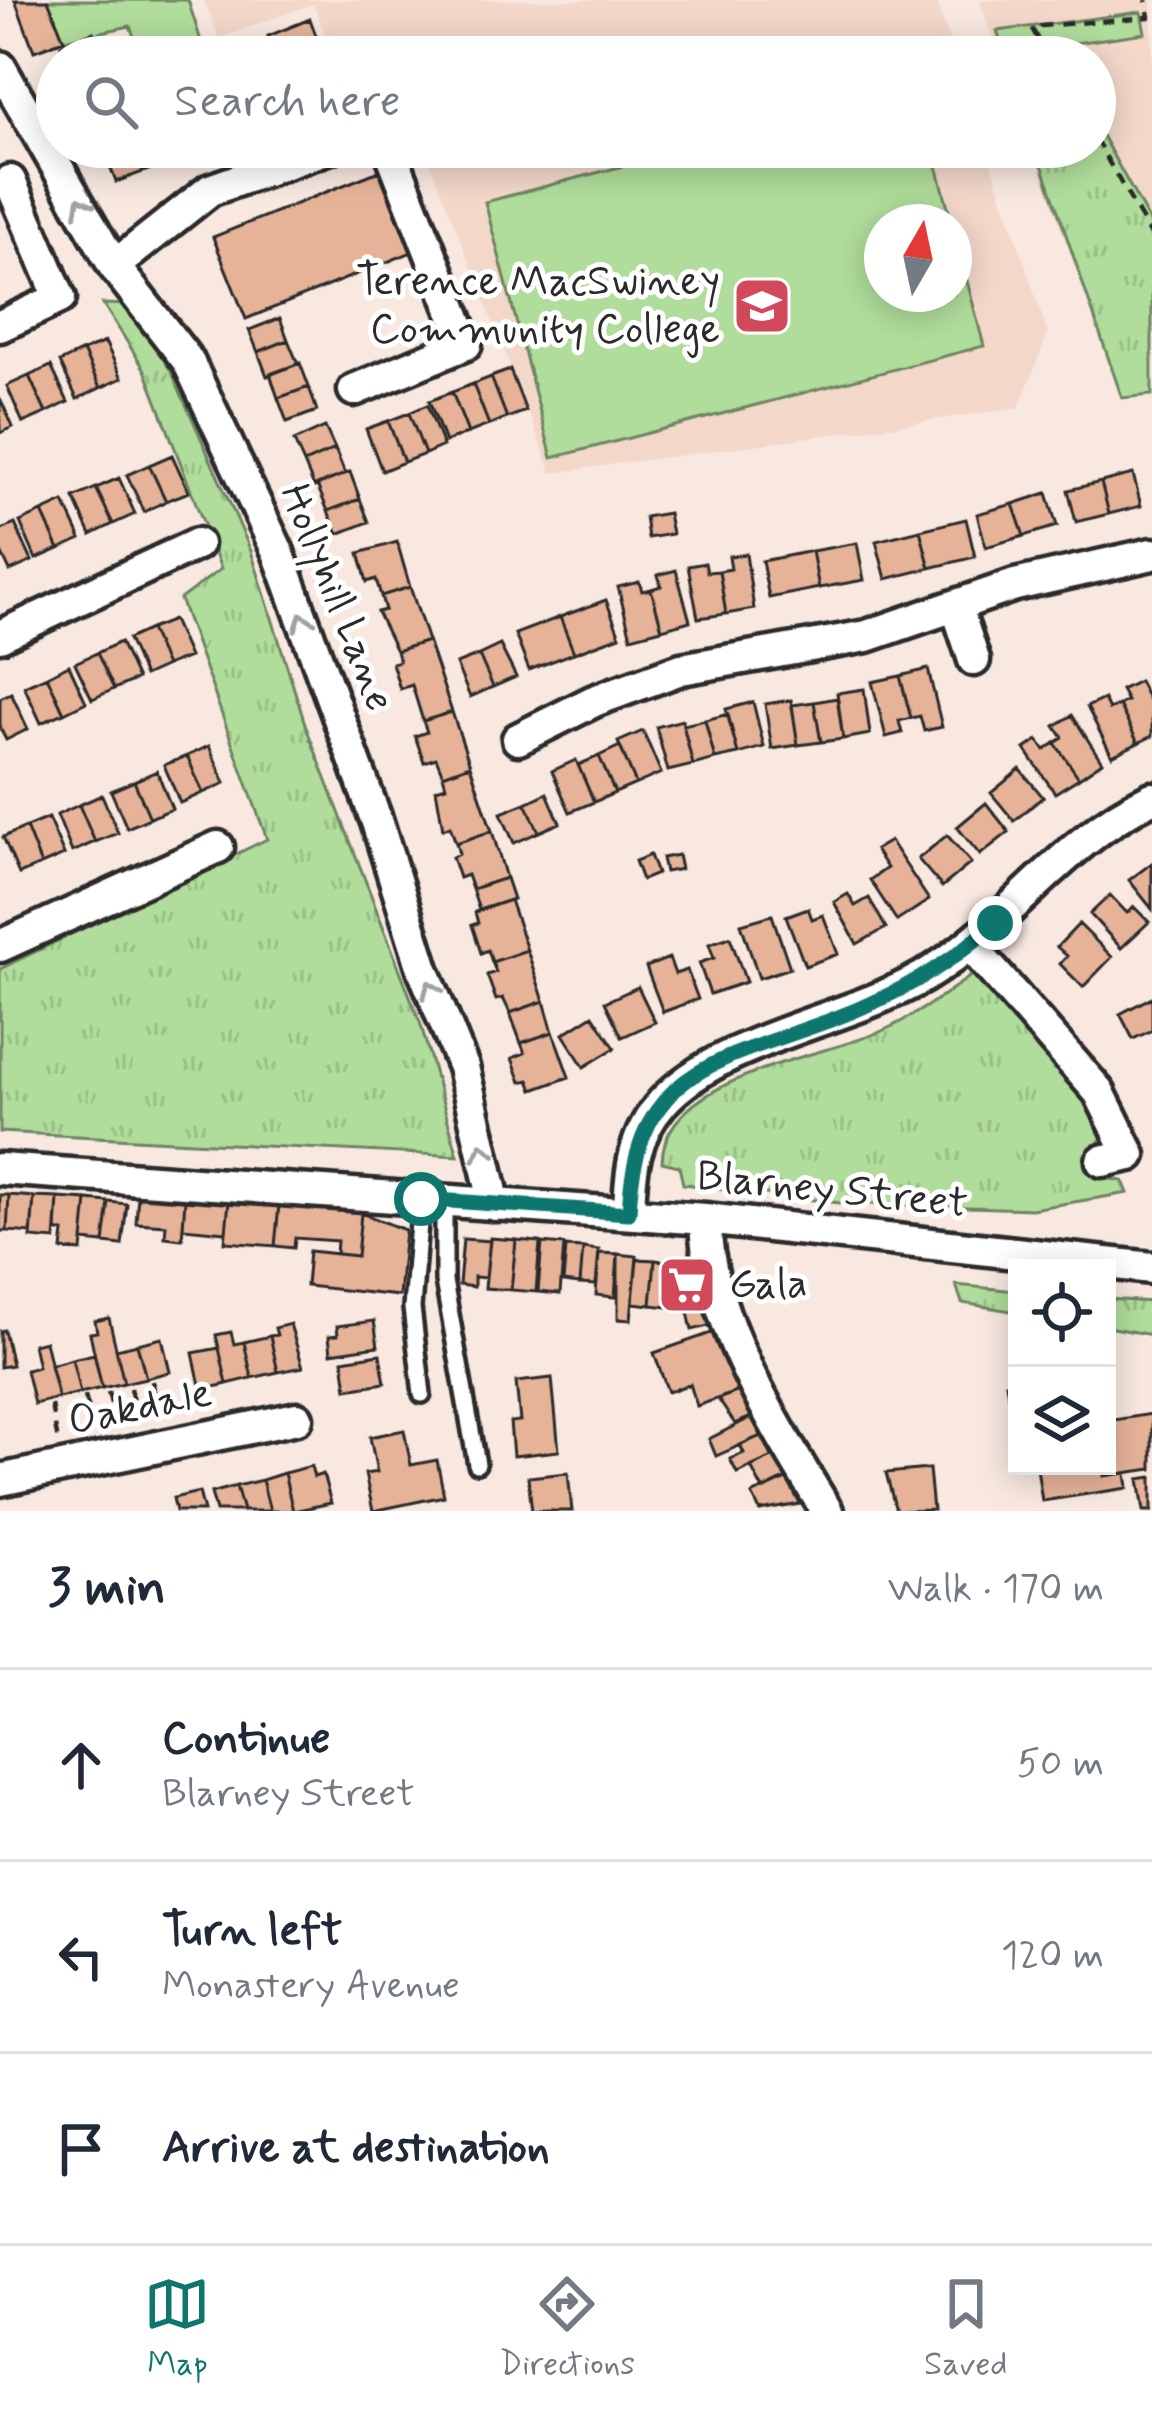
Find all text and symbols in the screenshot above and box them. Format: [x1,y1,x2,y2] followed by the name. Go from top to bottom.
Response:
[36,36,1116,168] search box
[78,69,144,135] icon: search
[174,73,401,132] text: Search here
[73,197,96,218] one-way arrow
[864,204,972,312] north arrow
[356,255,720,358] place label: Terence MacSwiney Community College
[731,275,793,337] school or university icon: Terence MacSwiney Community College
[265,476,407,720] street label: Hollyhill Lane
[293,612,318,633] one-way arrow
[968,896,1022,950] route end
[421,980,445,1001] one-way arrow
[471,1142,496,1162] one-way arrow
[694,1149,970,1233] street label: Blarney Street
[394,1172,448,1226] route start
[656,1254,718,1316] supermarket icon: Gala
[729,1258,807,1313] place label: Gala
[1008,1259,1116,1475] map controls
[1008,1259,1116,1367] button: locate
[63,1366,217,1450] street label: Oakdale
[1008,1367,1116,1475] button: layers
[48,1556,166,1622] text: 3 min
[888,1564,1104,1615] text: Walk · 170 m
[162,1710,330,1769] text: Continue
[48,1732,114,1798] icon: ahead
[1017,1739,1104,1790] text: 50 m
[162,1769,415,1820] text: Blarney Street
[162,1902,342,1961] text: Turn left
[48,1924,114,1990] icon: left
[1001,1931,1104,1982] text: 120 m
[162,1961,460,2012] text: Monastery Avenue
[48,2116,114,2182] icon: arrive
[162,2119,550,2178] text: Arrive at destination
[144,2271,210,2387] tab: Map
[499,2271,635,2387] tab: Directions
[924,2271,1008,2387] tab: Saved

